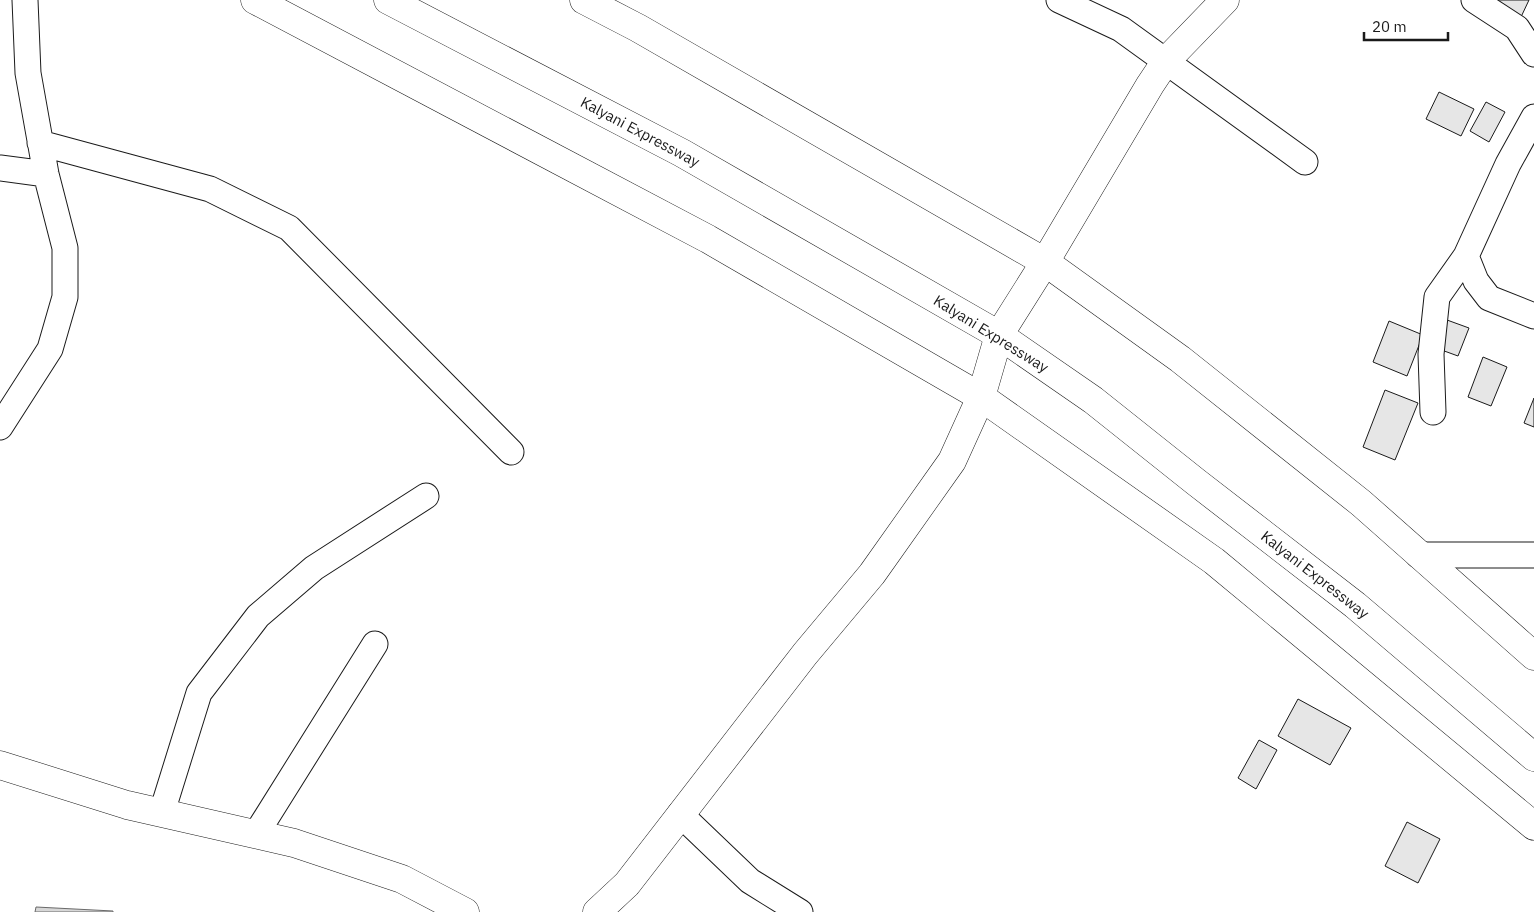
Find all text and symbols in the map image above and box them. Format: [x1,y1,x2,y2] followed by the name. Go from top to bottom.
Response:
[1364,10,1448,42] scale bar
[1372,17,1407,36] text: 20 m
[577,92,704,171] street label: Kalyani Expressway
[930,290,1053,377] street label: Kalyani Expressway
[1257,526,1374,623] street label: Kalyani Expressway

